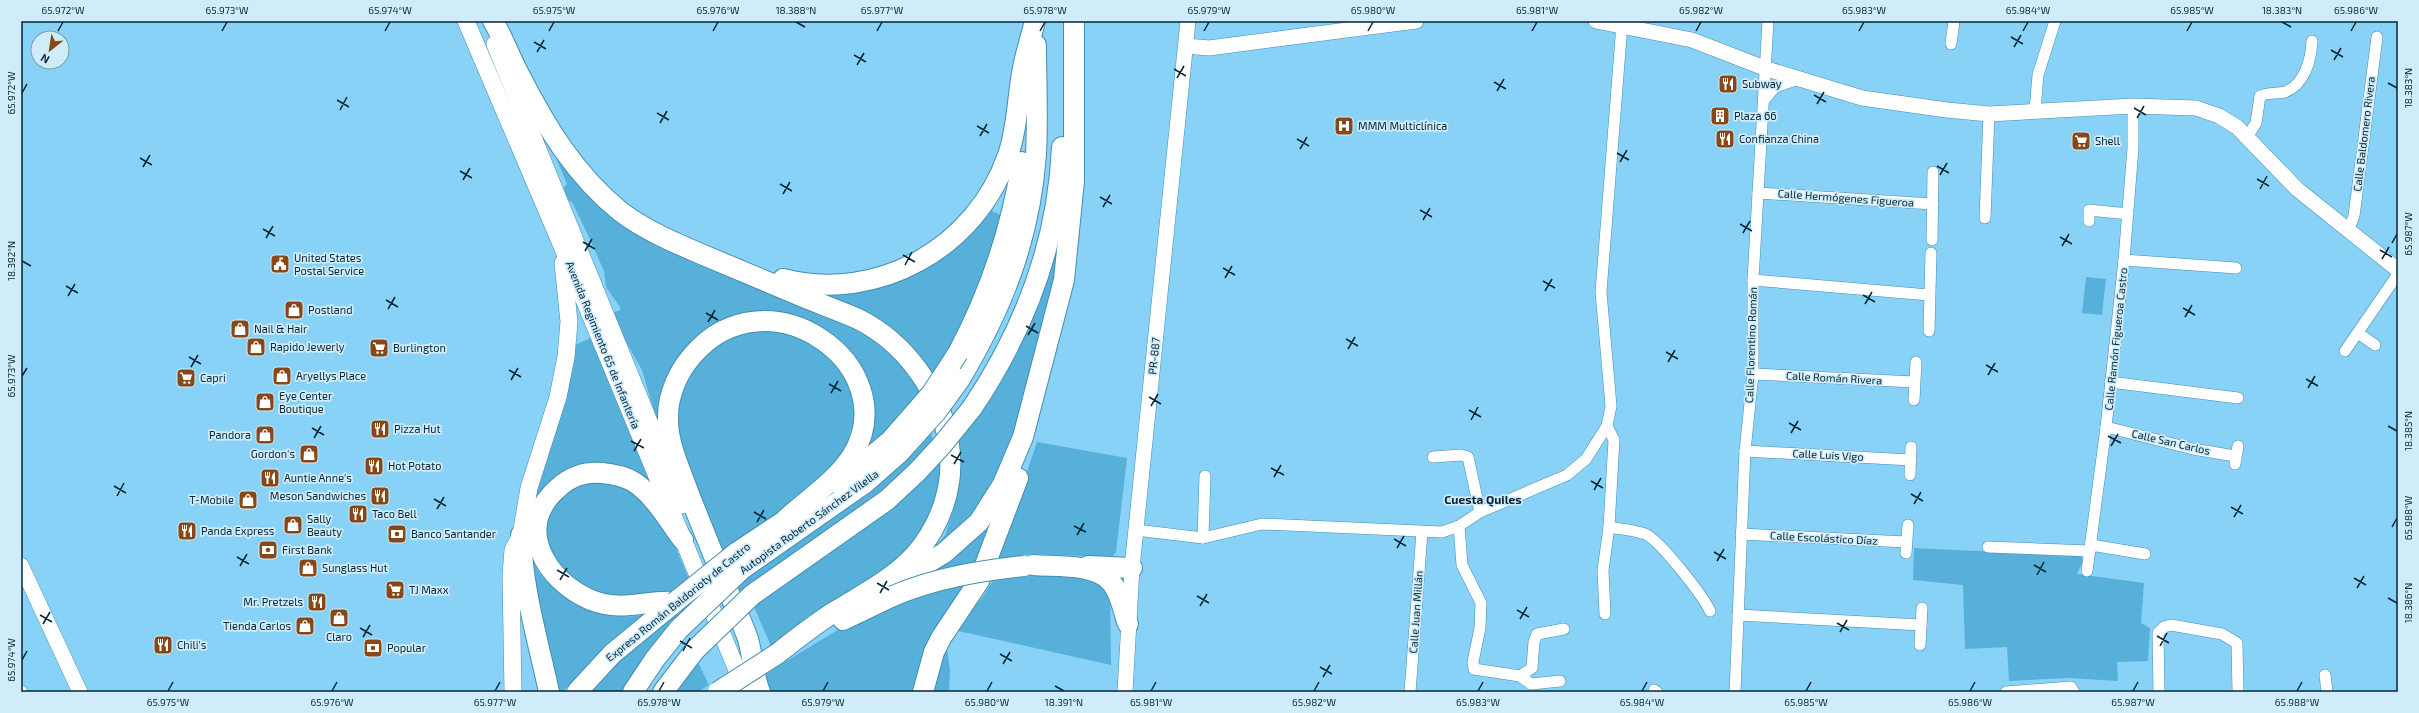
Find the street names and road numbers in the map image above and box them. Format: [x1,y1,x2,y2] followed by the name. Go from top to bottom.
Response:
[2350,76,2377,192] street label: Calle Baldomero Rivera
[1777,186,1915,209] street label: Calle Hermógenes Figueroa
[564,259,643,431] street label: Avenida Regimiento 65 de Infantería
[2102,267,2129,411] street label: Calle Ramón Figueroa Castro
[1742,287,1759,403] street label: Calle Florentino Román
[1145,336,1162,375] street label: PR-887
[1786,368,1882,387] street label: Calle Román Rivera
[2131,426,2212,457] street label: Calle San Carlos
[1792,446,1864,463] street label: Calle Luis Vigo
[737,467,881,576] street label: Autopista Roberto Sánchez Vilella
[1770,528,1879,547] street label: Calle Escolástico Díaz
[603,539,752,664] street label: Expreso Román Baldorioty de Castro
[1406,570,1425,654] street label: Calle Juan Millán

